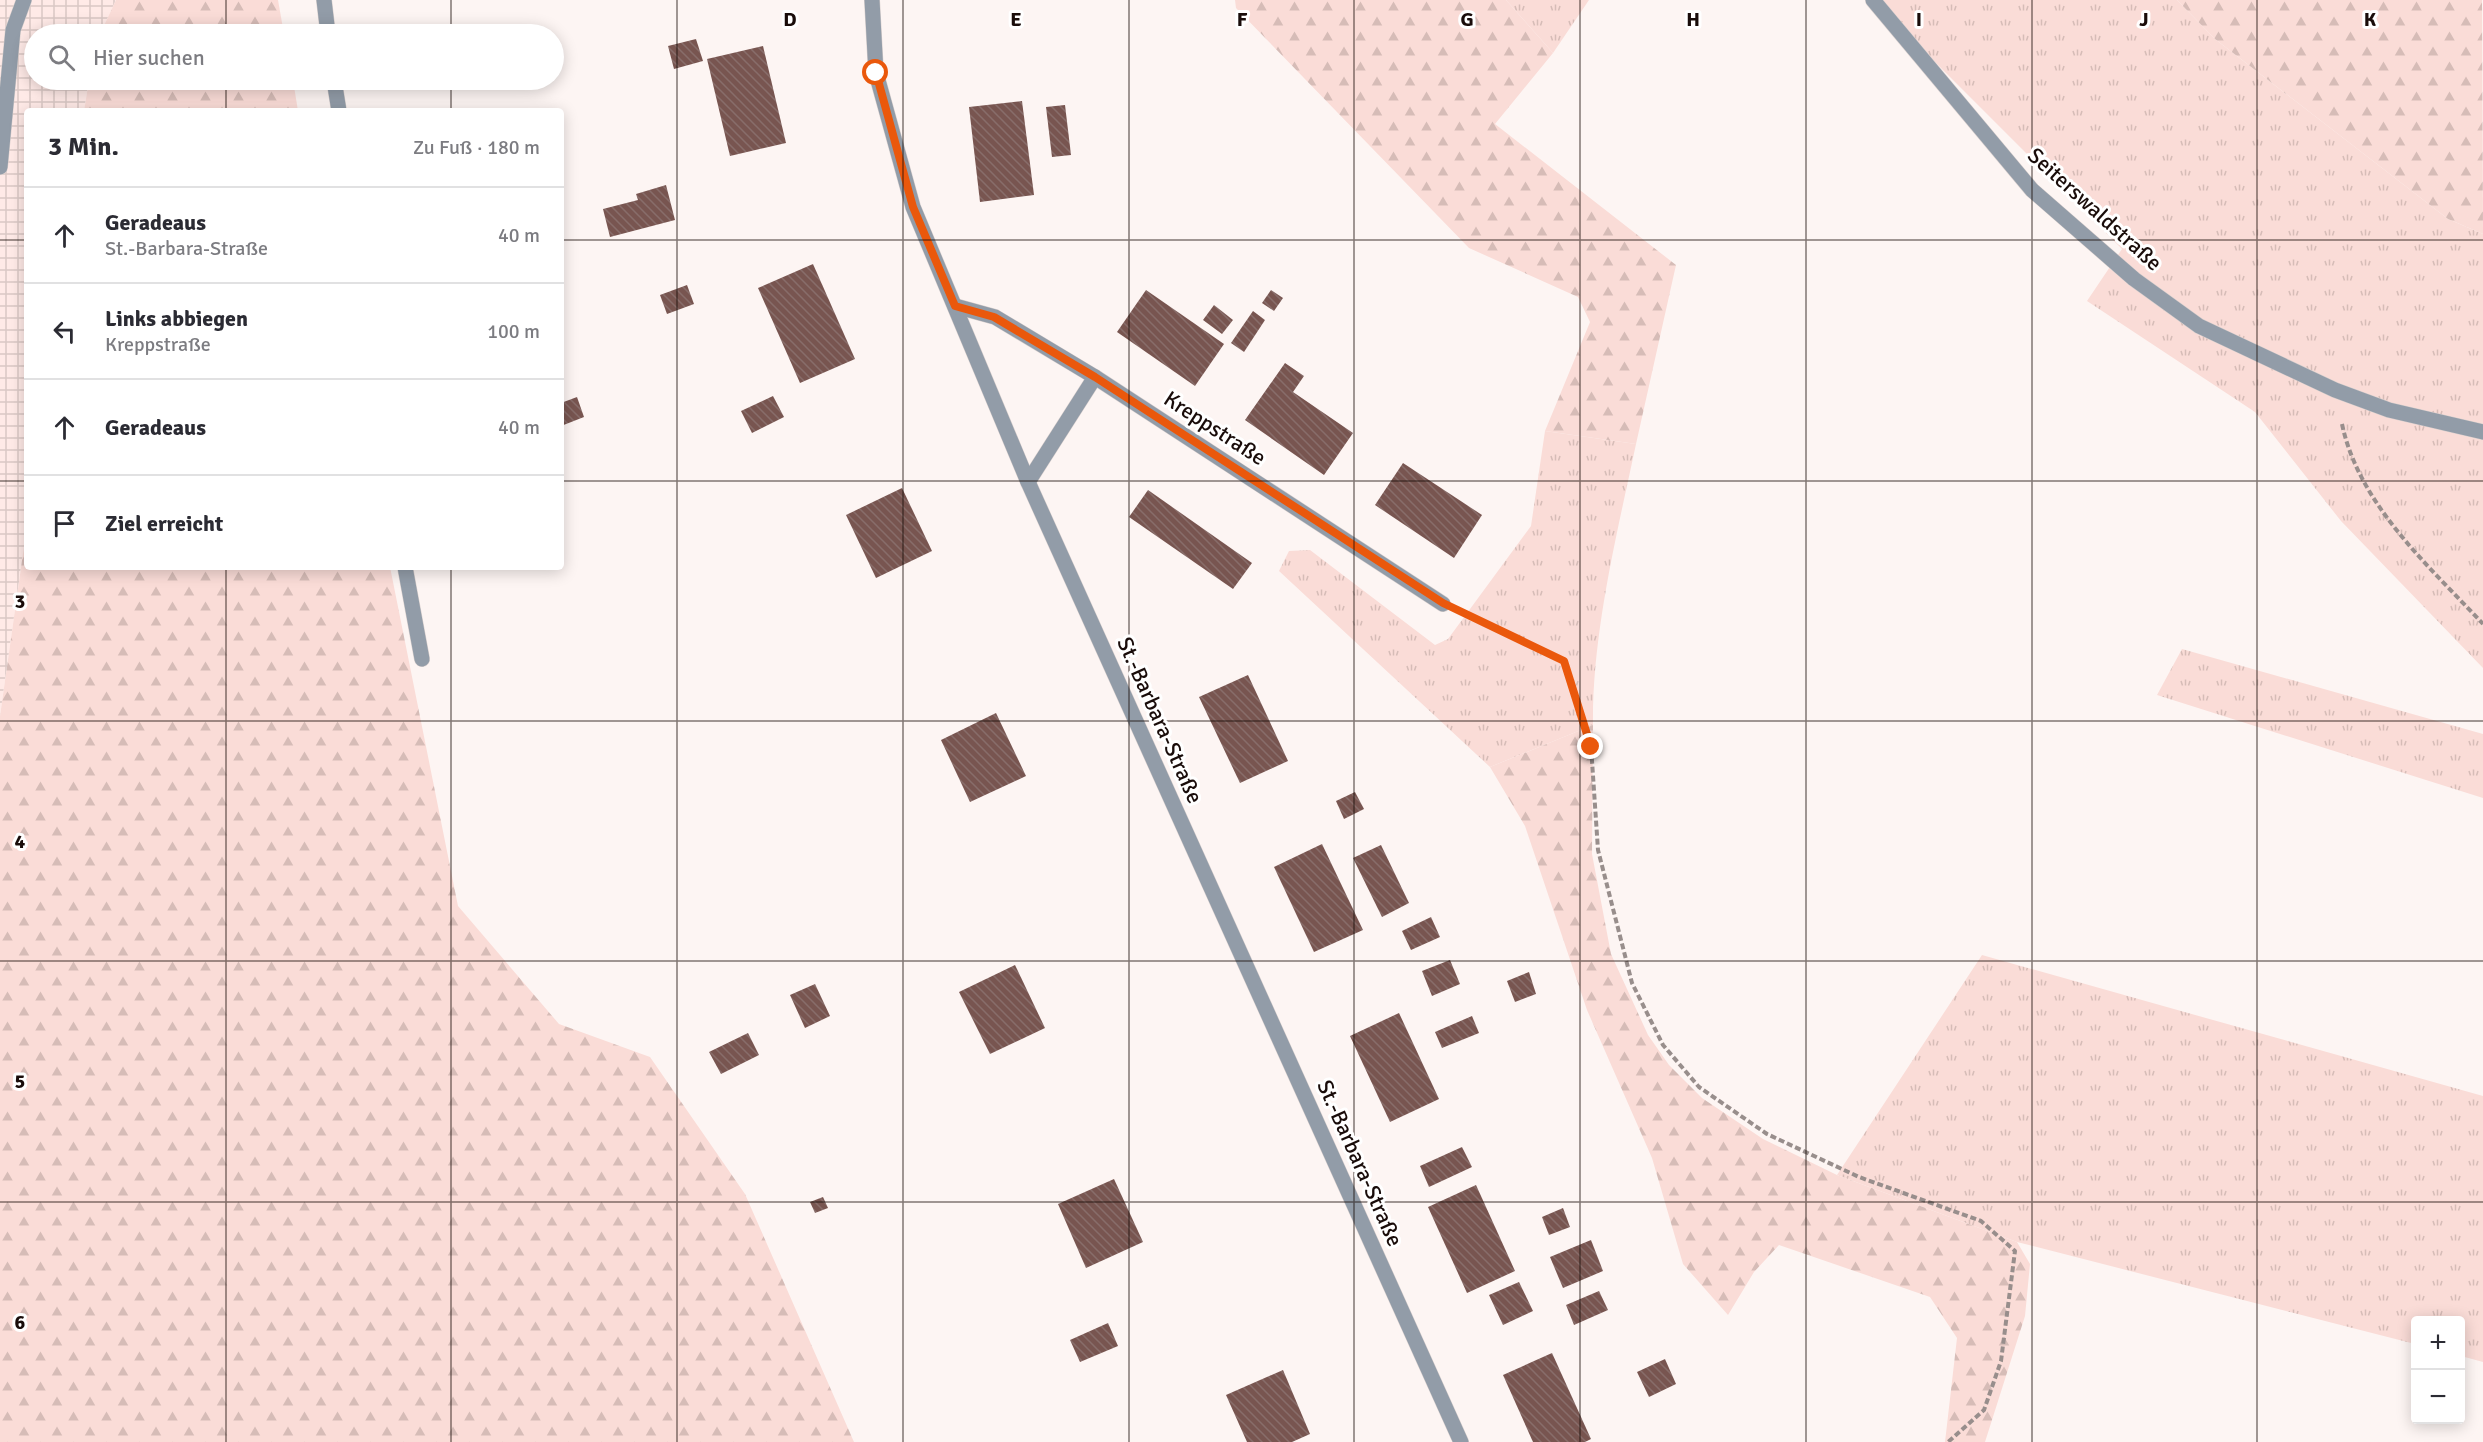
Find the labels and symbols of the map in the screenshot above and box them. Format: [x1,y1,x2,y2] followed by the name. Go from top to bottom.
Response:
[783,7,797,32] text: D
[1010,7,1022,32] text: E
[1237,7,1248,32] text: F
[1460,7,1474,32] text: G
[1686,7,1700,32] text: H
[1916,7,1922,32] text: I
[2139,7,2149,32] text: J
[2364,7,2377,32] text: K
[862,59,888,85] route start
[2022,142,2168,276] street label: Seiterswaldstraße
[1159,385,1271,471] street label: Kreppstraße
[15,589,25,614] text: 3
[1111,633,1209,807] street label: St.-Barbara-Straße
[1577,733,1603,759] route end
[15,829,26,854] text: 4
[15,1069,25,1094] text: 5
[1311,1076,1409,1250] street label: St.-Barbara-Straße
[15,1310,26,1335] text: 6

